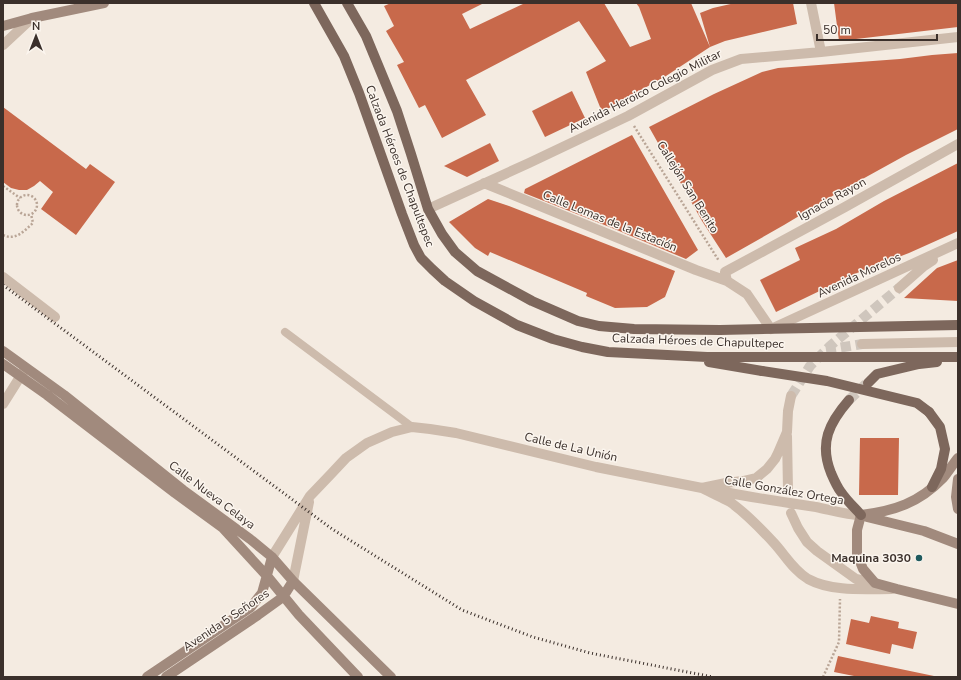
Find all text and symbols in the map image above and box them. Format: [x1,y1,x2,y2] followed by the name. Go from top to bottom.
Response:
[16,16,56,56] north arrow
[817,16,937,42] scale bar
[32,19,40,34] text: N
[823,22,851,38] text: 50 m
[566,45,725,137] street label: Avenida Heroico Colegio Militar
[362,83,438,250] street label: Calzada Héroes de Chapultepec
[653,138,723,236] street label: Callejón San Benito
[795,174,869,224] street label: Ignacio Rayon
[540,187,680,255] street label: Calle Lomas de la Estación
[815,249,904,301] street label: Avenida Morelos
[612,330,785,352] street label: Calzada Héroes de Chapultepec
[523,429,619,465] street label: Calle de La Unión
[165,457,259,533] street label: Calle Nueva Celaya
[723,472,845,508] street label: Calle González Ortega
[831,550,911,566] place label: Maquina 3030
[914,553,924,563] marker: Maquina 3030
[180,585,272,655] street label: Avenida 5 Señores

